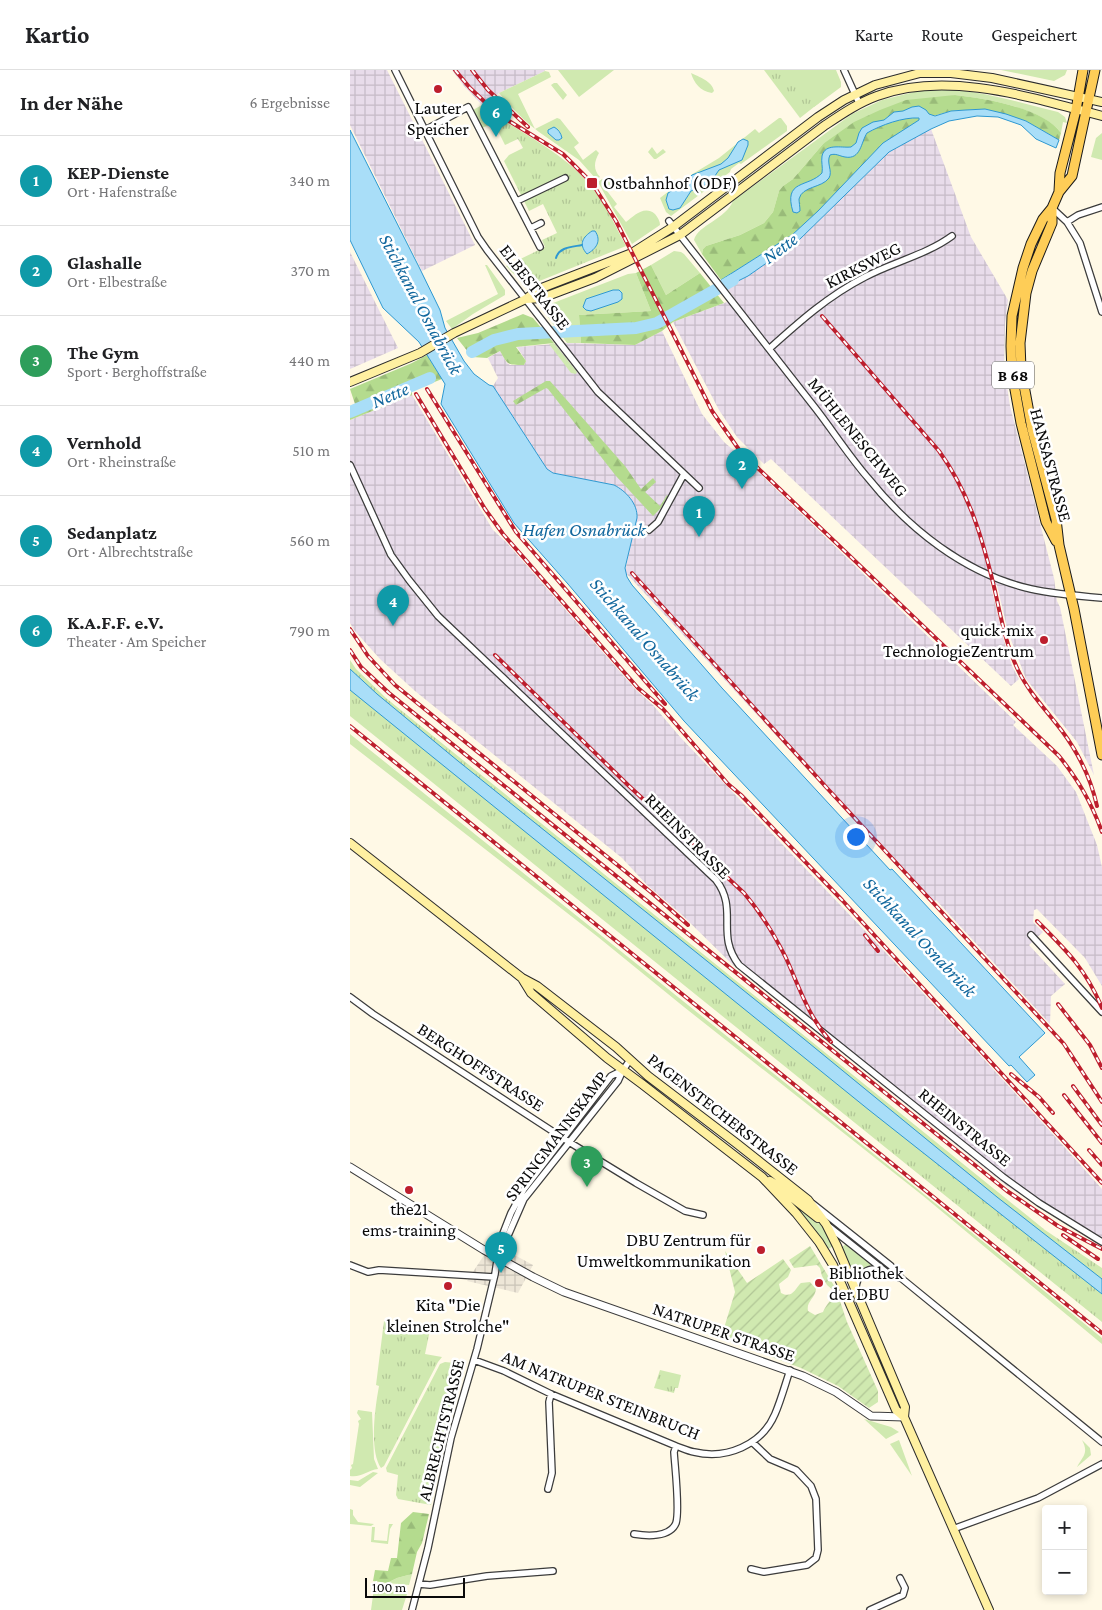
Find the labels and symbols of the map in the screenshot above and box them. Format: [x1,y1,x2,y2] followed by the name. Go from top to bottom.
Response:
[432,83,444,95] marker: Lauter Speicher
[480,96,512,137] pin: 6
[407,98,470,139] place label: Lauter Speicher
[603,173,738,194] place label: Ostbahnhof (ODF)
[585,176,599,190] marker: Ostbahnhof (ODF)
[758,228,802,268] water label: Nette
[375,230,467,378] water label: Stichkanal Osnabrück
[822,238,904,292] street label: KIRKSWEG
[495,240,575,334] street label: ELBESTRASSE
[992,362,1034,388] road number: B 68
[804,373,912,501] street label: MÜHLENESCHWEG
[368,378,412,412] water label: Nette
[1026,406,1076,524] street label: HANSASTRASSE
[726,448,758,489] pin: 2
[683,496,715,537] pin: 1
[522,519,646,540] water label: Hafen Osnabrück
[586,573,704,705] water label: Stichkanal Osnabrück
[377,585,409,626] pin: 4
[883,620,1035,661] place label: quick-mix TechnologieZentrum
[1038,634,1050,646] marker: quick-mix TechnologieZentrum
[641,789,735,883] street label: RHEINSTRASSE
[843,824,869,850] your location
[859,873,981,1002] water label: Stichkanal Osnabrück
[414,1019,548,1115] street label: BERGHOFFSTRASSE
[644,1049,803,1179] street label: PAGENSTECHERSTRASSE
[501,1067,611,1205] street label: SPRINGMANNSKAMP
[915,1084,1015,1171] street label: RHEINSTRASSE
[571,1146,603,1187] pin: 3
[403,1184,415,1196] marker: the21 ems-training
[362,1199,456,1240] place label: the21 ems-training
[577,1230,752,1271] place label: DBU Zentrum für Umweltkommunikation
[485,1232,517,1273] pin: 5
[755,1244,767,1256] marker: DBU Zentrum für Umweltkommunikation
[829,1263,904,1304] place label: Bibliothek der DBU
[813,1277,825,1289] marker: Bibliothek der DBU
[442,1280,454,1292] marker: Kita "Die kleinen Strolche"
[387,1295,509,1336] place label: Kita "Die kleinen Strolche"
[650,1298,798,1366] street label: NATRUPER STRASSE
[499,1346,703,1444] street label: AM NATRUPER STEINBRUCH
[414,1357,468,1503] street label: ALBRECHTSTRASSE
[365,1575,465,1598] scale bar

